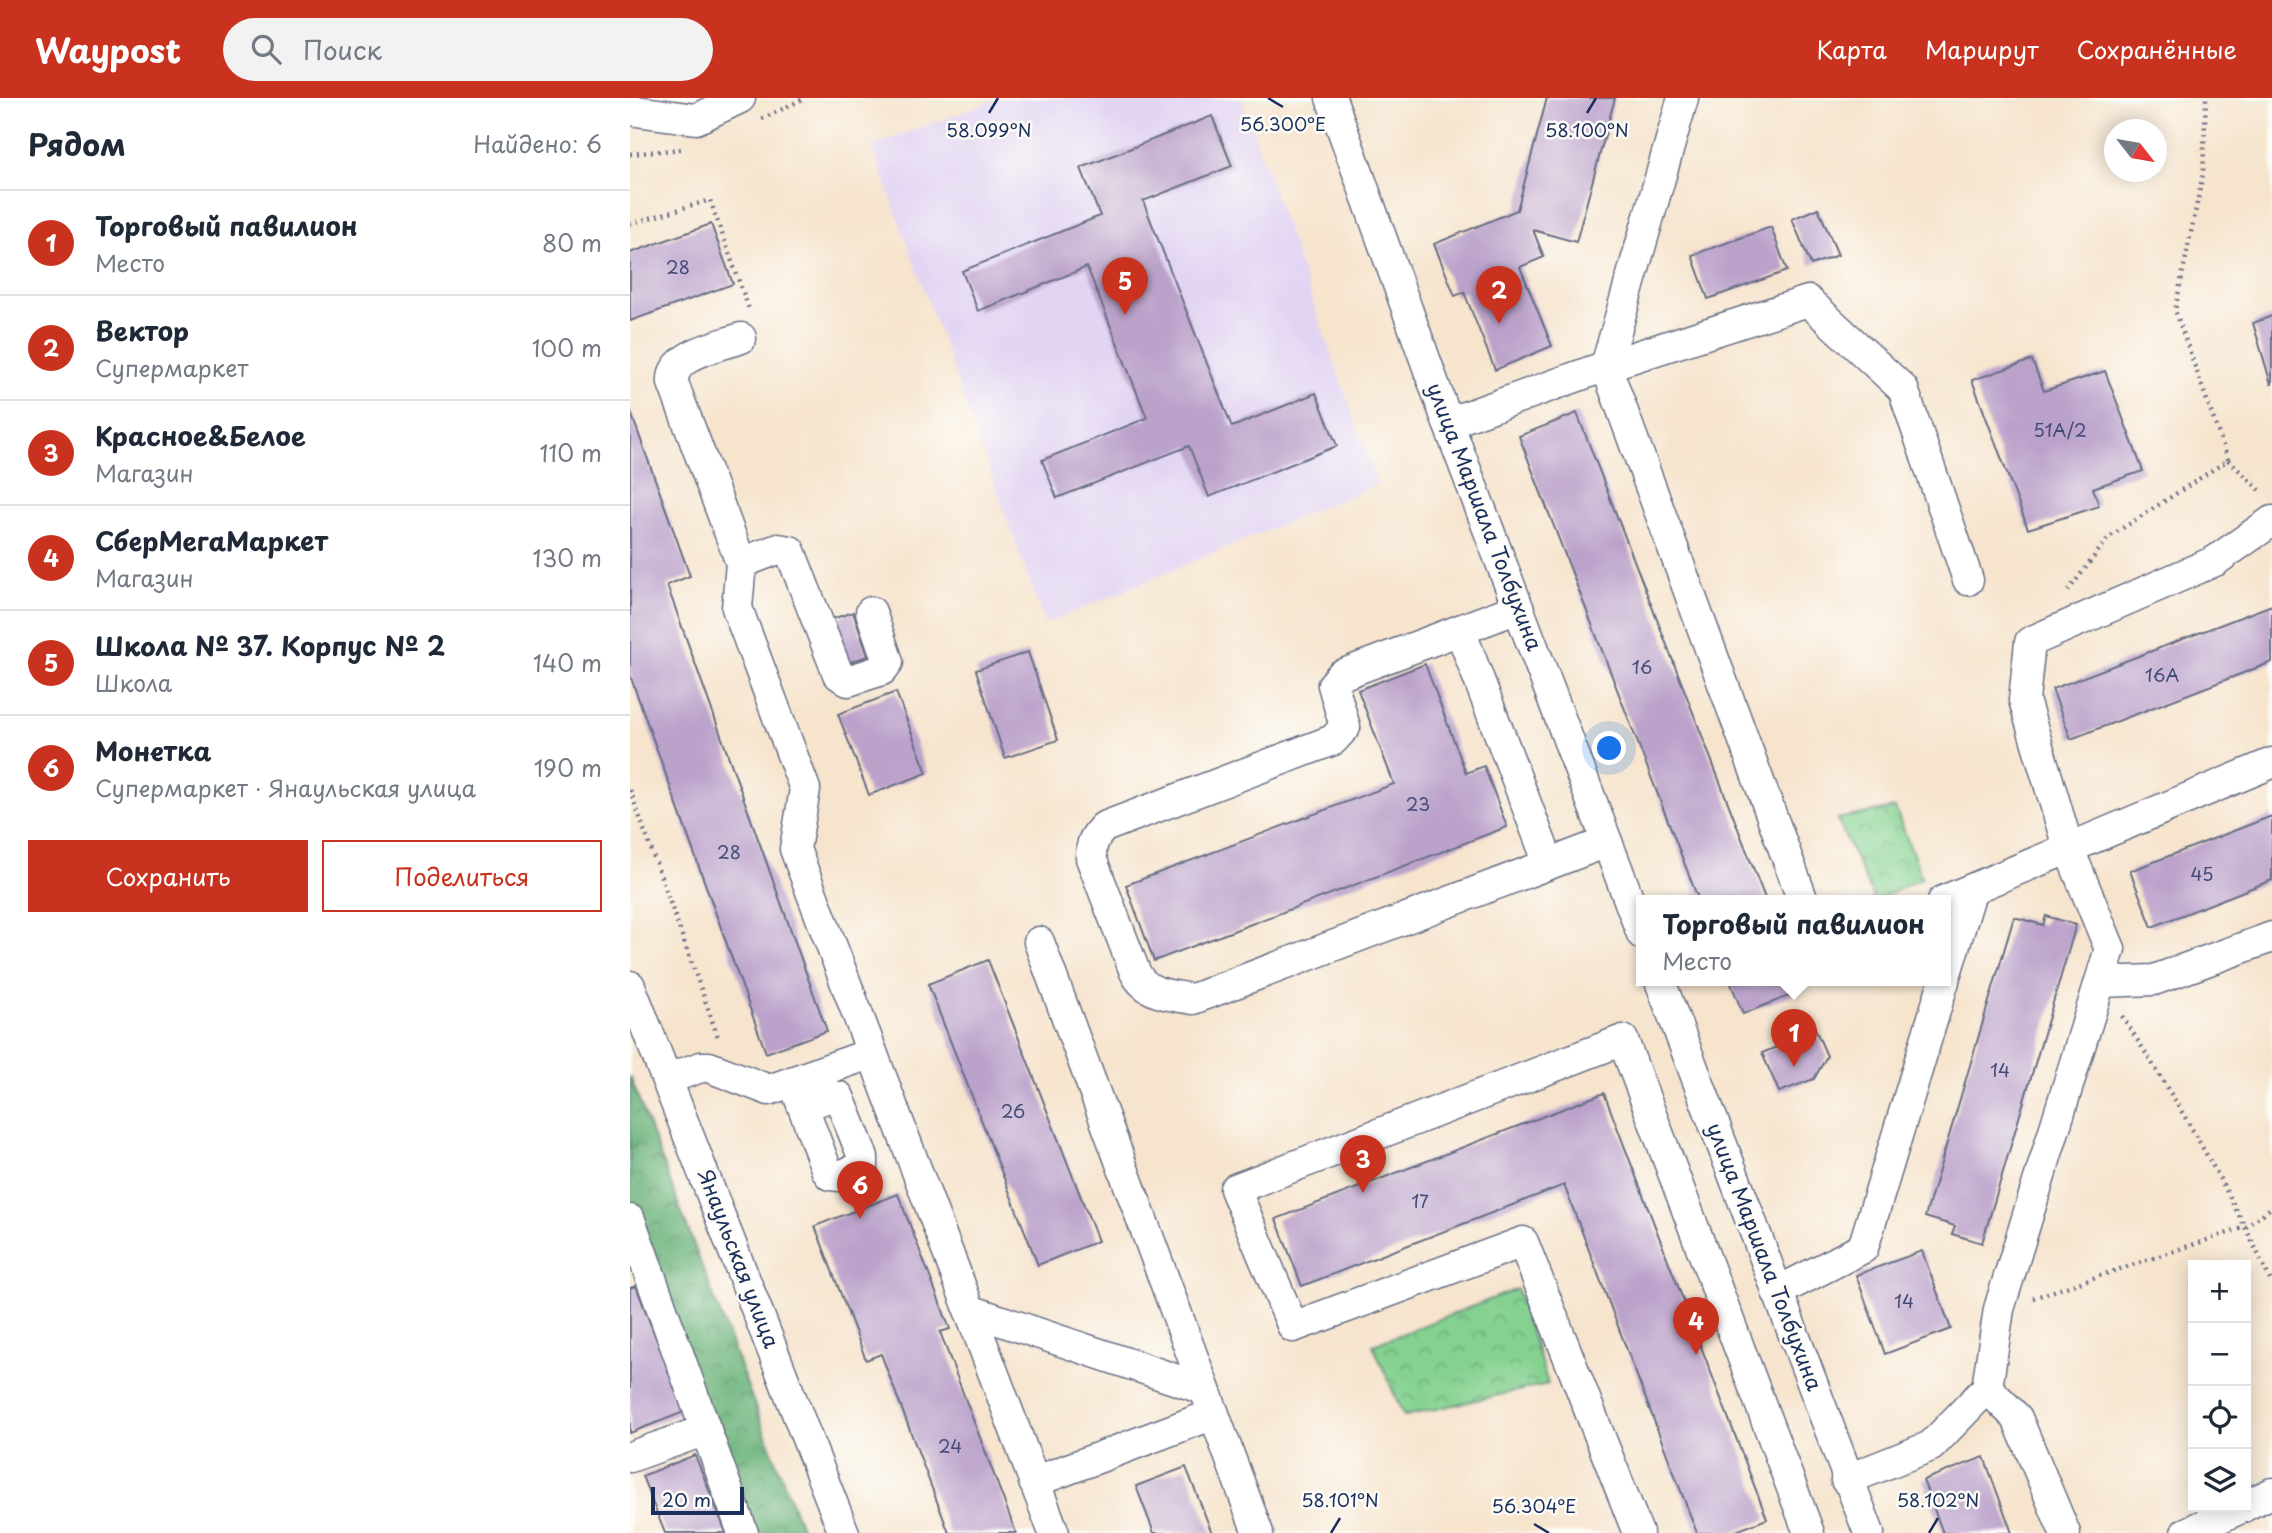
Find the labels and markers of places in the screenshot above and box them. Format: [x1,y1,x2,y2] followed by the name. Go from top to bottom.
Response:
[1102,257,1148,315] pin: 5
[1476,266,1522,324] pin: 2
[1771,1009,1817,1067] pin: 1
[1340,1135,1386,1193] pin: 3
[837,1161,883,1219] pin: 6
[1673,1297,1719,1355] pin: 4

